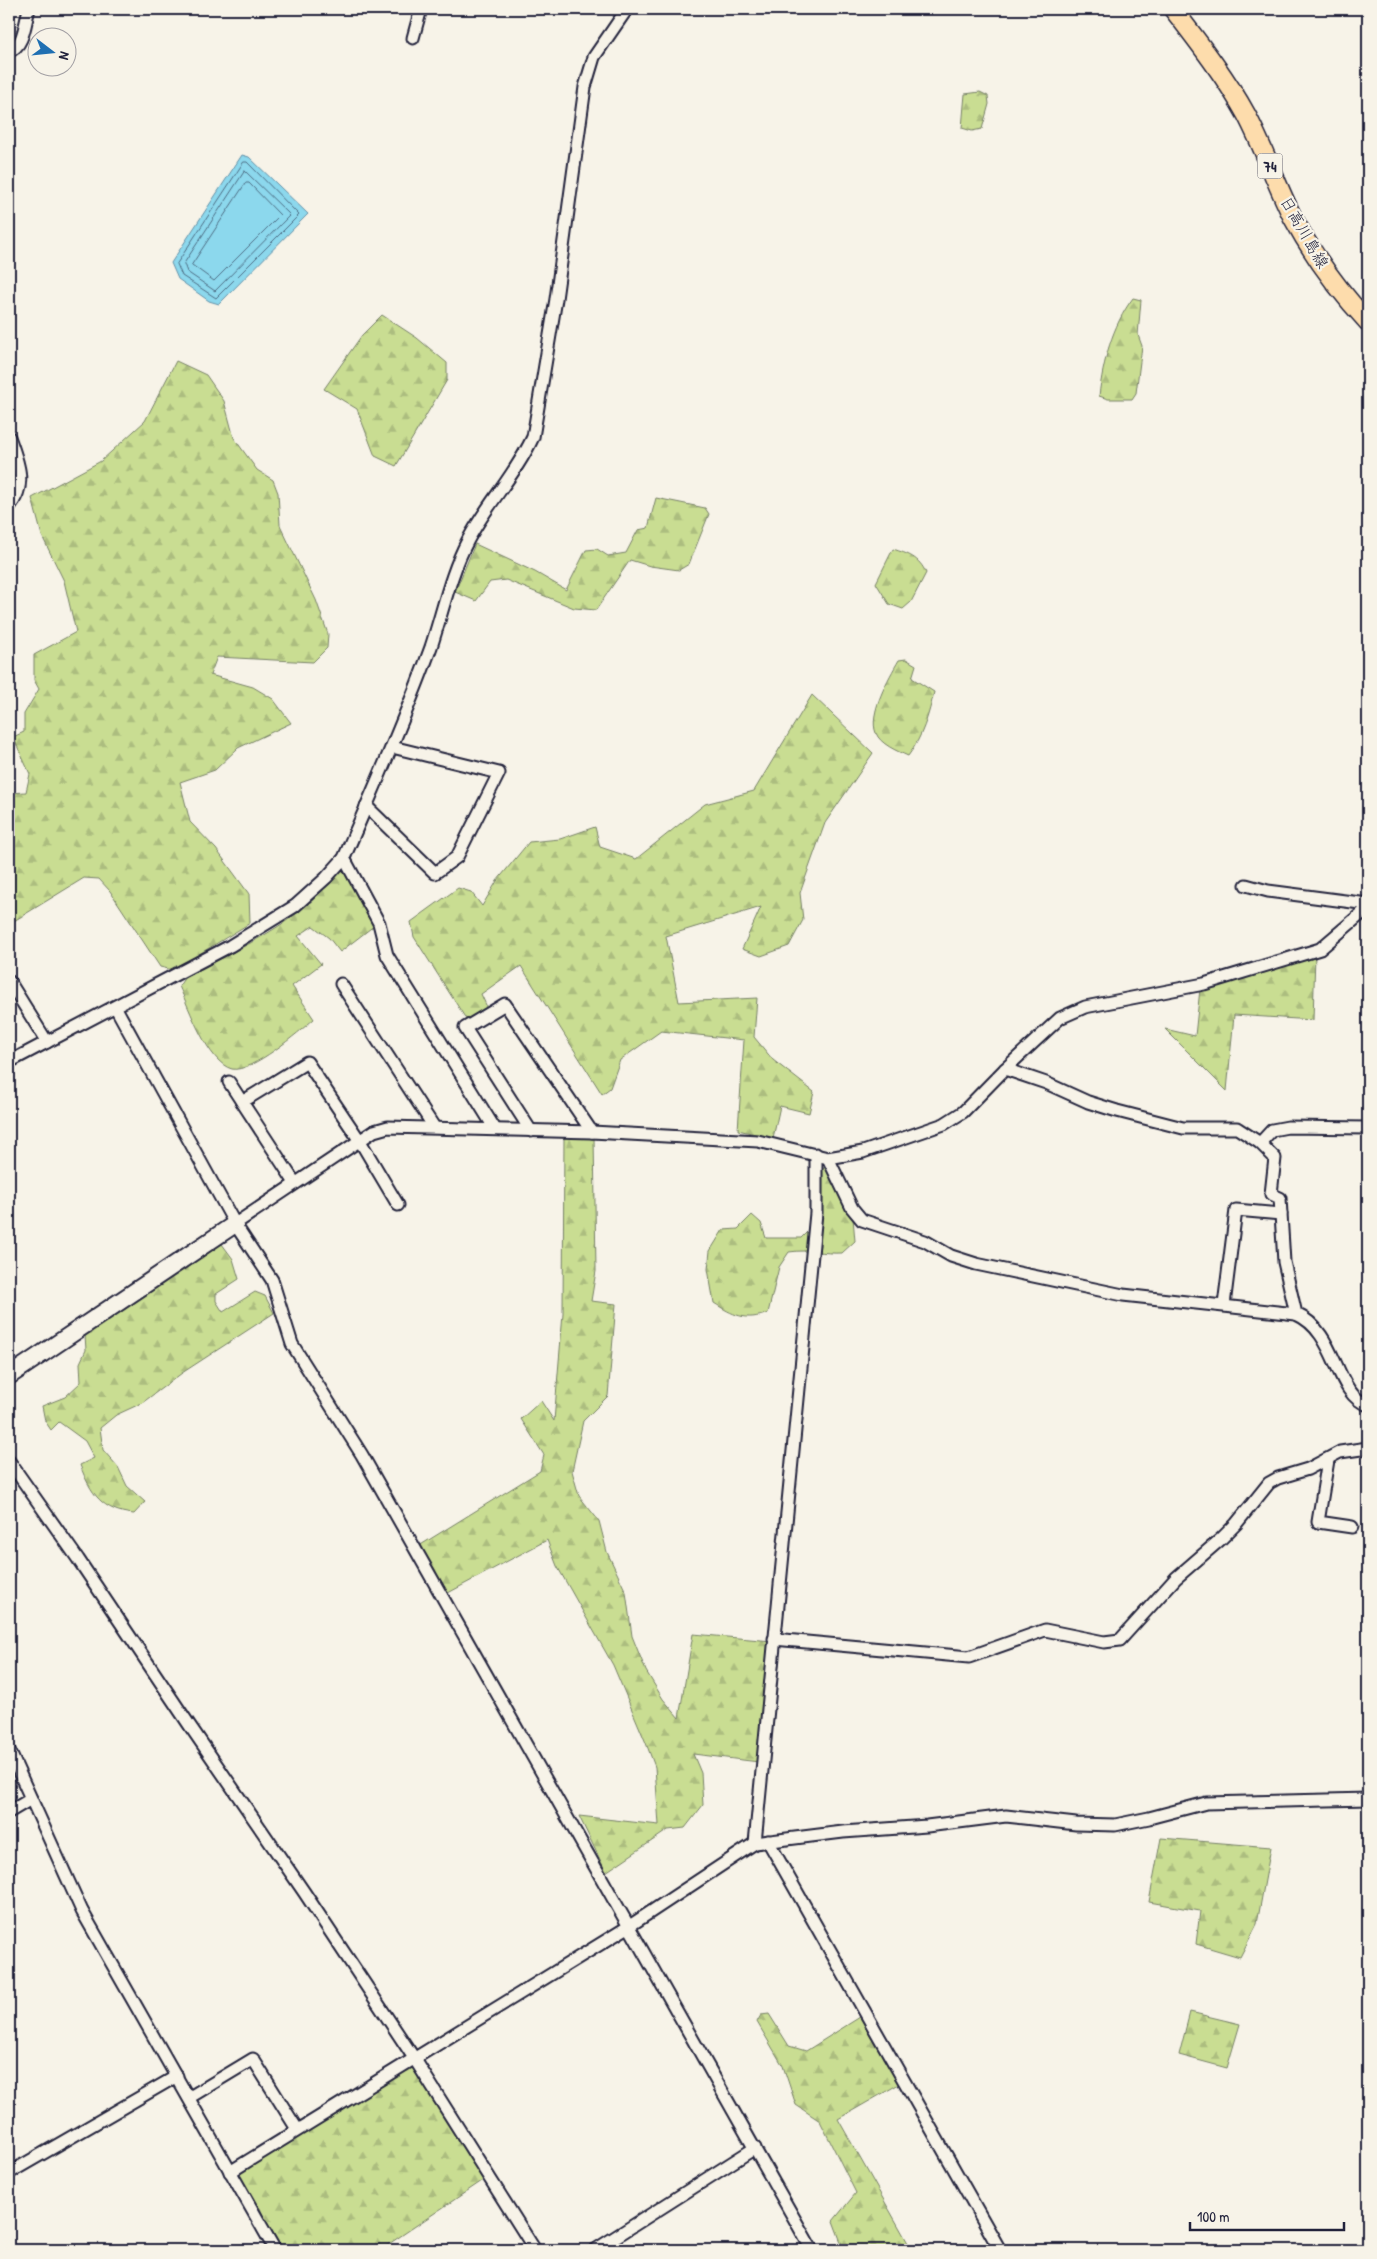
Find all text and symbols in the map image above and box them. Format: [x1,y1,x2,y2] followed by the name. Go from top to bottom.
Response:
[28,28,78,78] north arrow
[55,50,75,62] text: N
[1258,154,1282,178] road number: 74
[1275,192,1335,272] street label: 日高川島線
[1190,2199,1343,2231] scale bar
[1197,2206,1230,2227] text: 100 m

